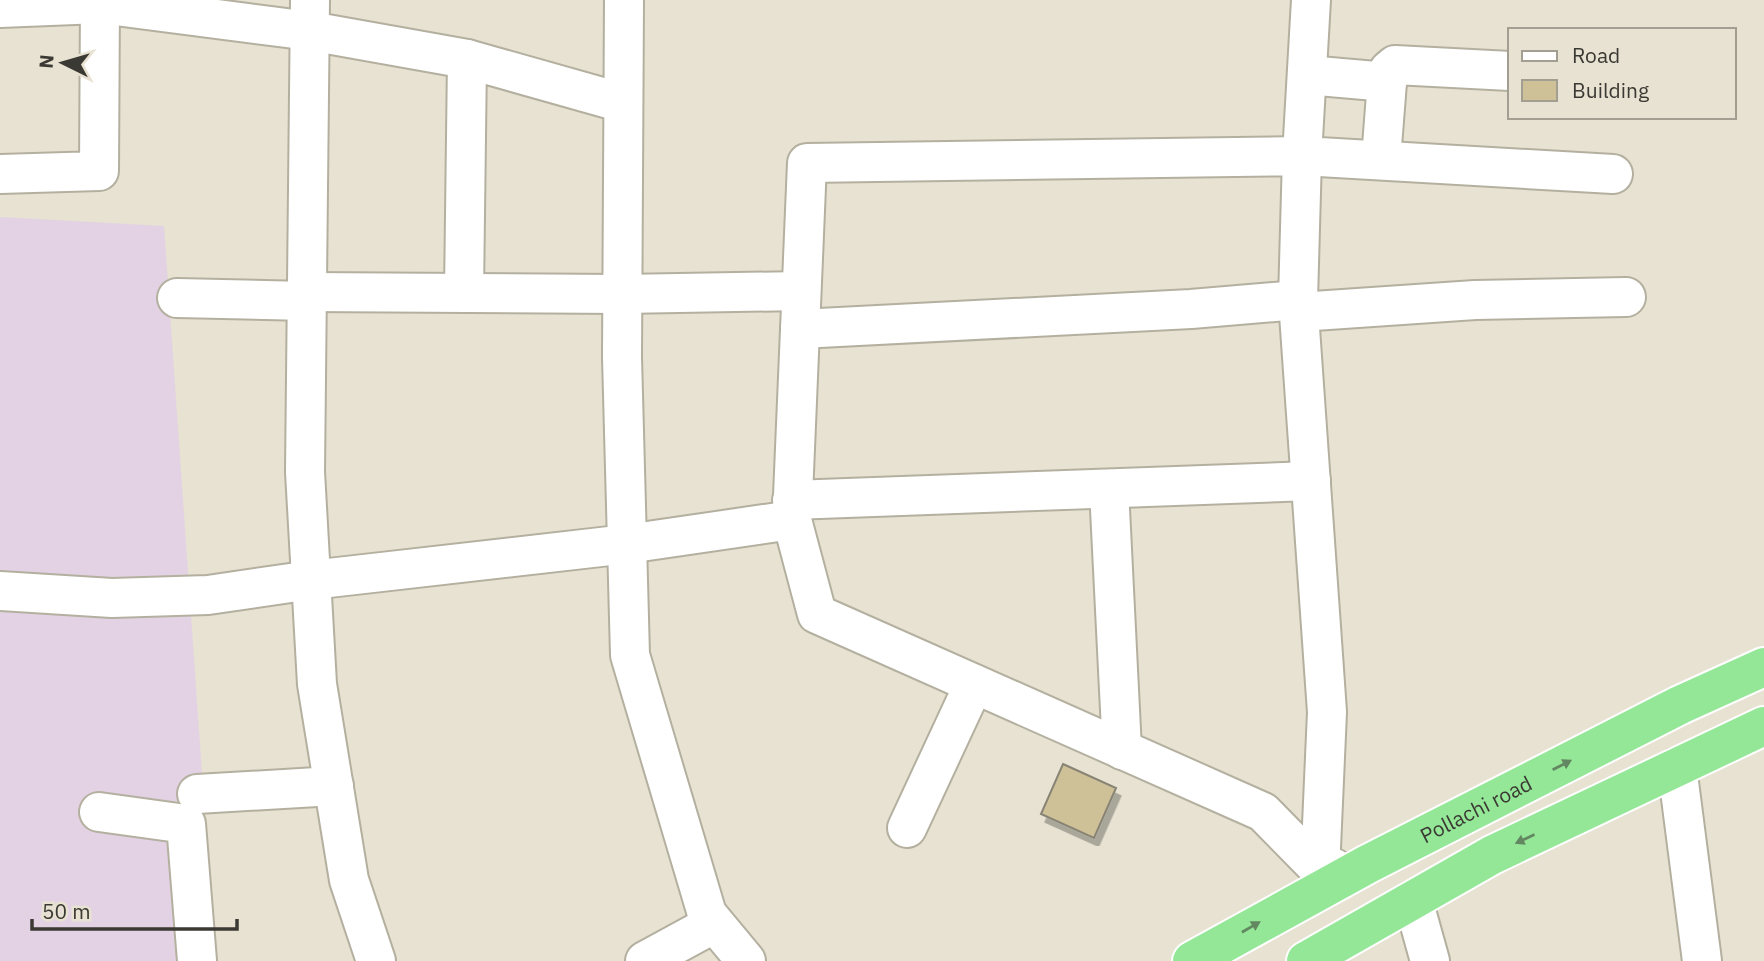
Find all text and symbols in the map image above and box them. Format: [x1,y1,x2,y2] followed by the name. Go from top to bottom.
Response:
[28,28,98,98] north arrow
[1508,28,1736,119] legend
[1572,41,1620,69] text: Road
[34,54,59,69] text: N
[1572,76,1649,104] text: Building
[1552,760,1572,771] one-way arrow
[1415,769,1537,849] street label: Pollachi road
[1515,834,1535,845] one-way arrow
[32,888,236,932] scale bar
[42,897,91,925] text: 50 m
[1242,921,1261,933] one-way arrow

